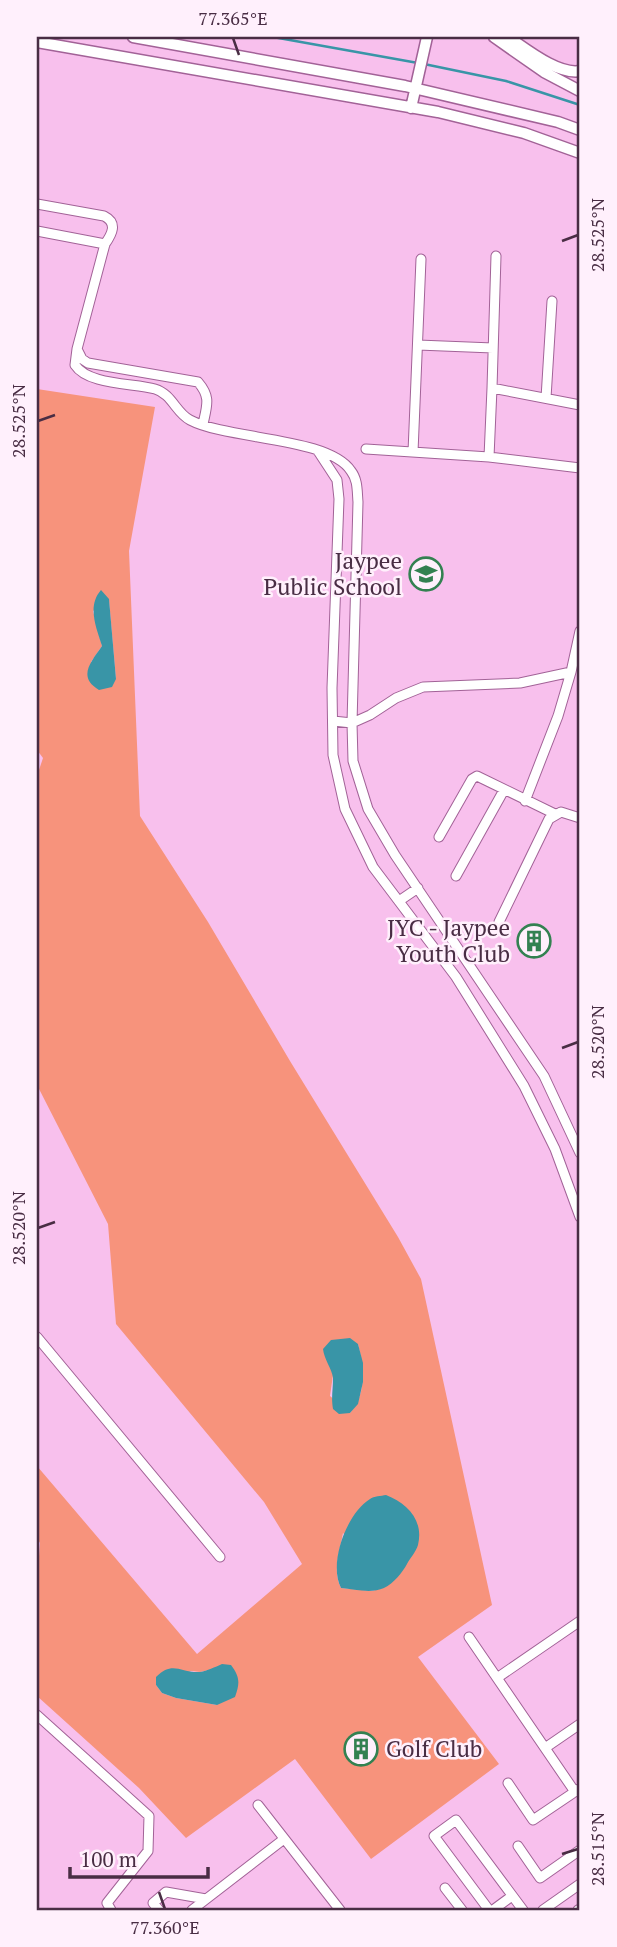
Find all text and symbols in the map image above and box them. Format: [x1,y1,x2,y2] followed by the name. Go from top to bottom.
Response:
[198,6,268,30] text: 77.365°E
[585,198,609,272] text: 28.525°N
[6,384,30,458] text: 28.525°N
[264,545,402,602] place label: Jaypee Public School
[407,555,445,593] school or university icon: Jaypee Public School
[387,912,510,969] place label: JYC - Jaypee Youth Club
[515,922,553,960] building icon: JYC - Jaypee Youth Club
[585,1005,609,1079] text: 28.520°N
[6,1191,30,1265] text: 28.520°N
[342,1730,380,1768] building icon: Golf Club
[386,1733,482,1764] place label: Golf Club
[585,1812,609,1886] text: 28.515°N
[70,1835,208,1879] scale bar
[80,1845,137,1873] text: 100 m
[130,1915,200,1939] text: 77.360°E

